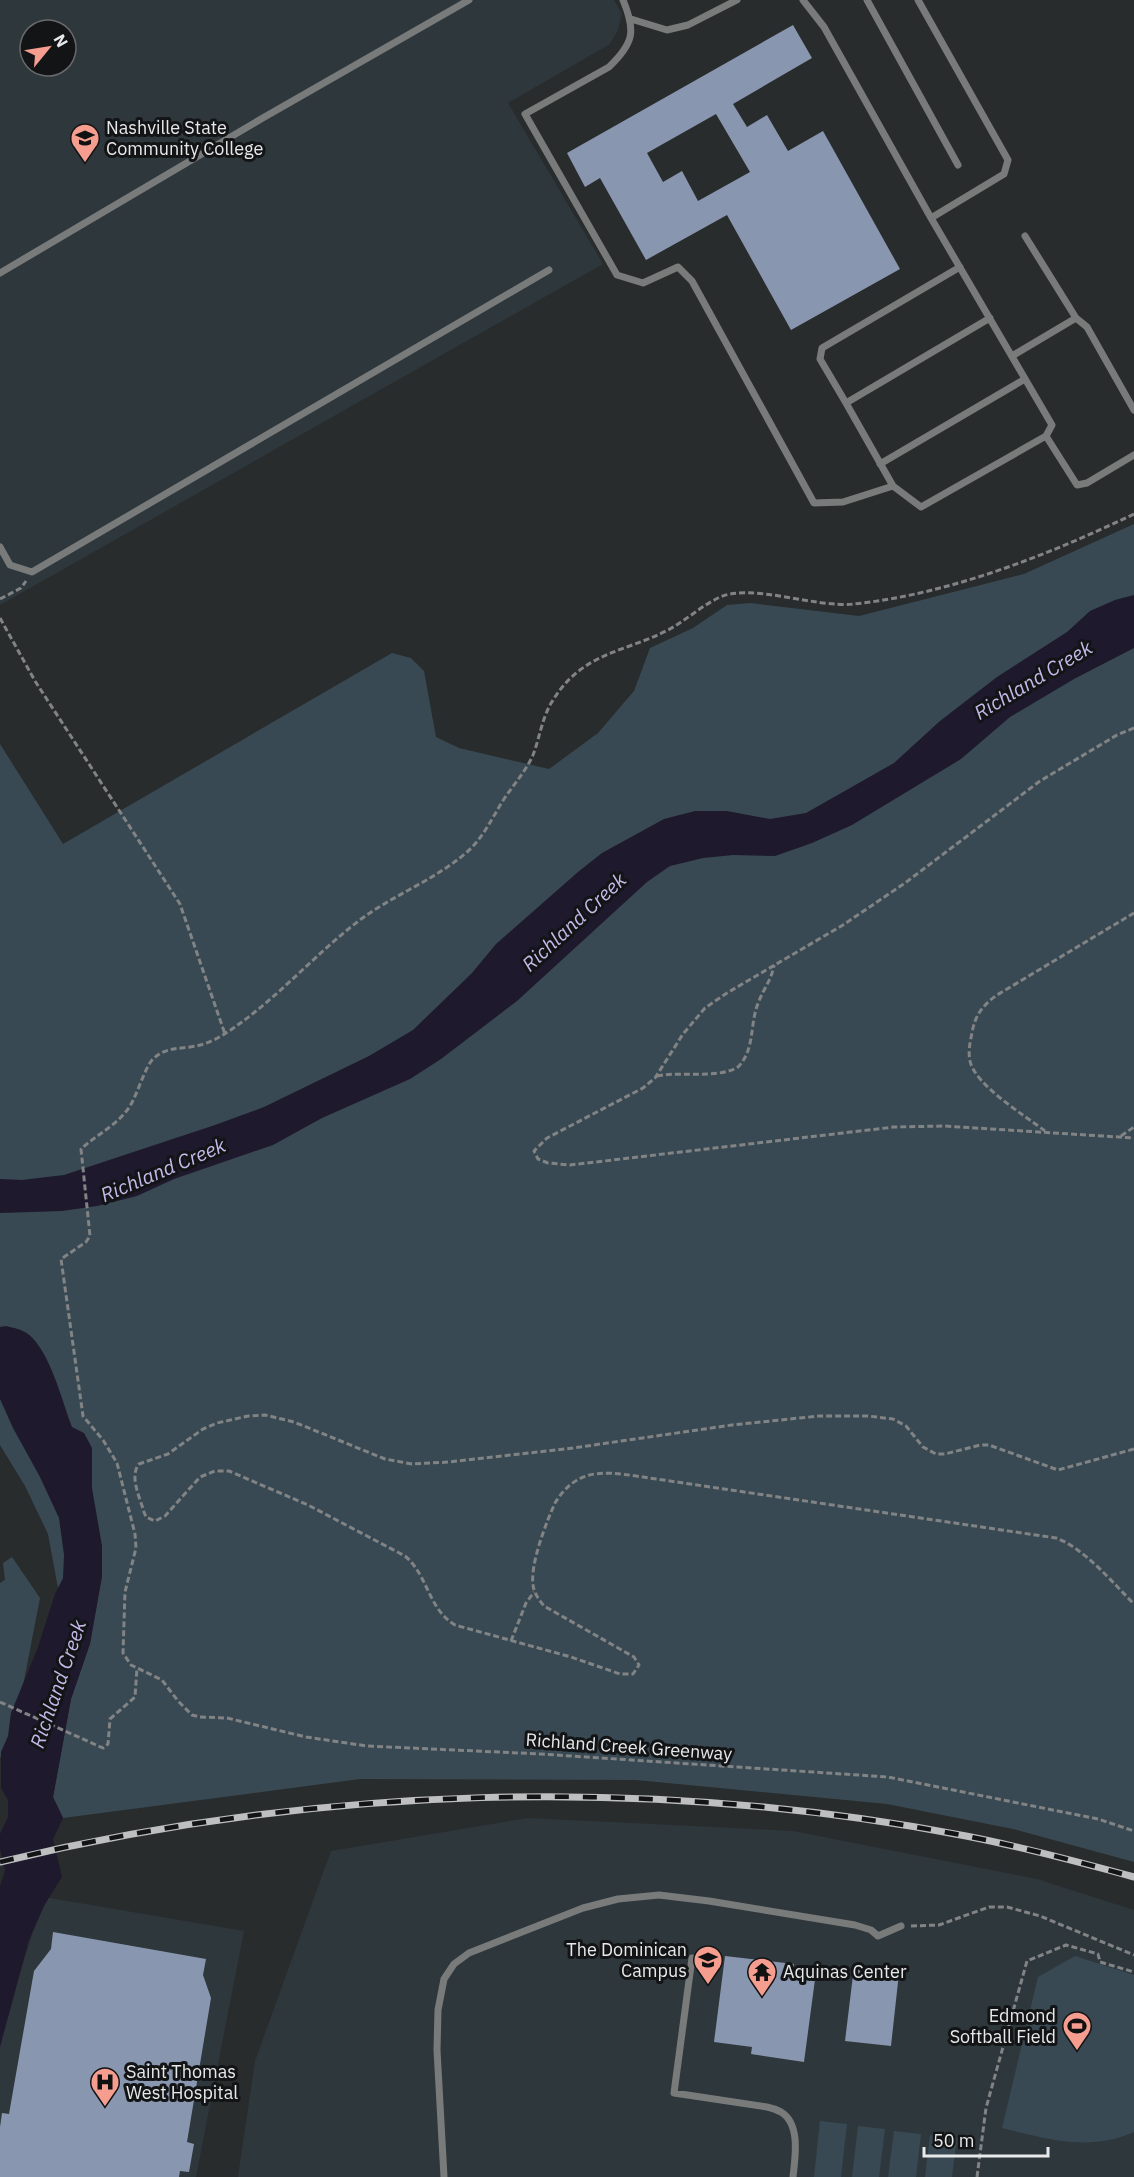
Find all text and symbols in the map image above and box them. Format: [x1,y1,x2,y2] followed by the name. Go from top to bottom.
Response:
[18,18,78,78] north arrow
[49,30,73,51] text: N
[106,116,263,160] place label: Nashville State Community College
[69,122,101,164] school or university icon: Nashville State Community College
[969,633,1097,726] water label: Richland Creek
[516,866,632,977] water label: Richland Creek
[96,1131,230,1208] water label: Richland Creek
[23,1616,92,1751] water label: Richland Creek
[525,1728,733,1765] street label: Richland Creek Greenway
[566,1938,687,1982] place label: The Dominican Campus
[692,1944,724,1986] school or university icon: The Dominican Campus
[746,1956,778,1998] temple icon: Aquinas Center
[783,1960,907,1983] place label: Aquinas Center
[950,2004,1056,2048] place label: Edmond Softball Field
[1061,2010,1093,2052] sports icon: Edmond Softball Field
[126,2060,238,2104] place label: Saint Thomas West Hospital
[89,2066,121,2108] hospital icon: Saint Thomas West Hospital
[924,2120,1048,2158] scale bar
[933,2129,975,2152] text: 50 m

